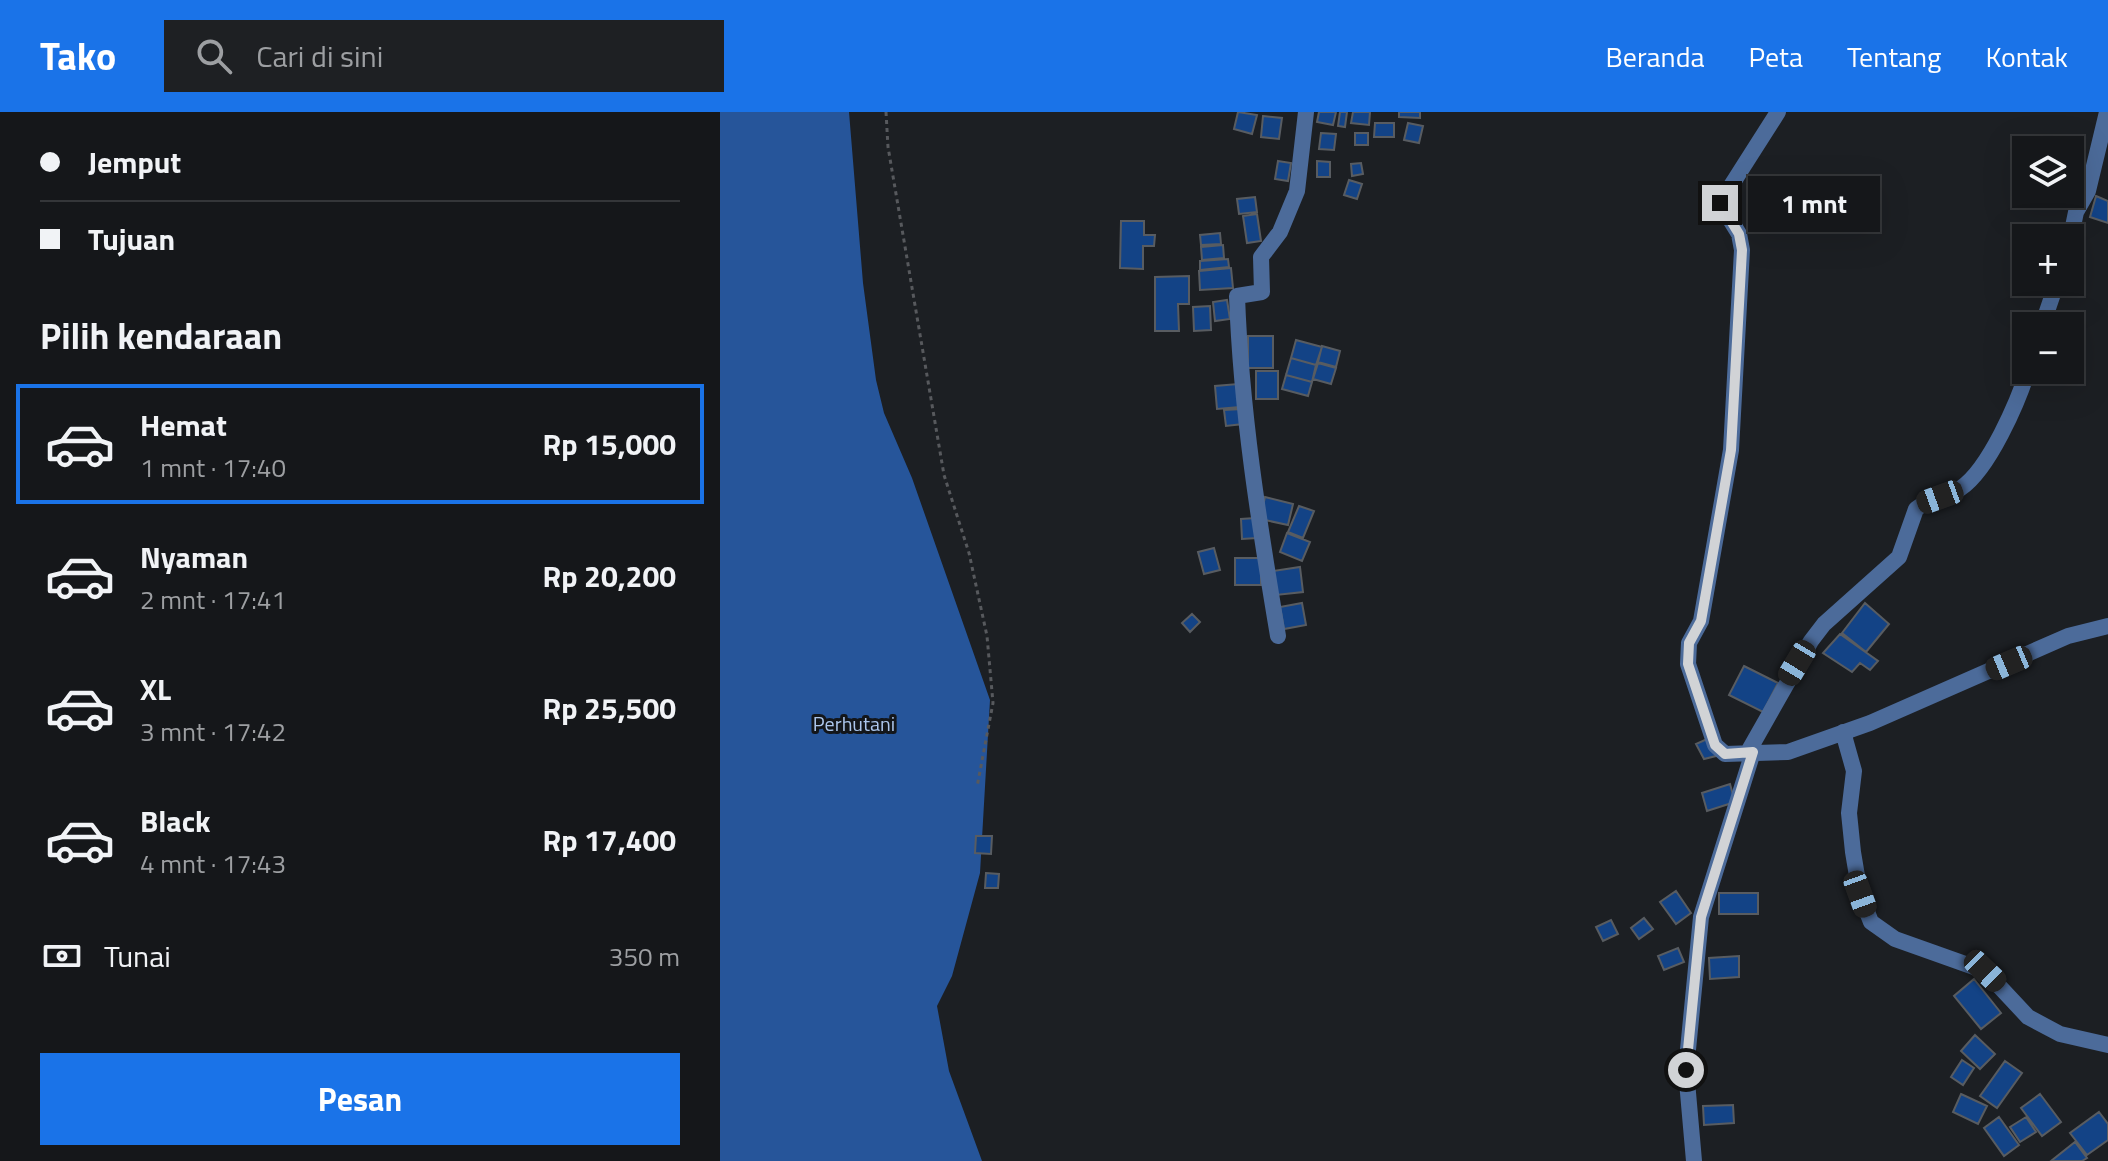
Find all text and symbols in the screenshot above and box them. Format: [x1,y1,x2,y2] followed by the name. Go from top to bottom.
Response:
[164,20,724,92] search box
[40,27,116,85] text: Tako
[256,33,383,79] text: Cari di sini
[192,34,236,78] icon: search
[1606,35,1705,78] text: Beranda
[1749,35,1803,78] text: Peta
[1847,35,1941,78] text: Tentang
[1985,35,2068,78] text: Kontak
[2012,136,2084,384] map controls
[2012,136,2084,208] button: layers
[88,139,181,185] text: Jemput
[1748,175,1880,231] callout: 1 mnt
[1781,184,1847,223] text: 1 mnt
[1702,185,1738,221] route end
[88,216,175,262] text: Tujuan
[2012,224,2084,296] button: +
[40,308,282,363] text: Pilih kendaraan
[2012,312,2084,384] button: −
[140,402,227,448] text: Hemat
[44,408,116,480] icon: car
[543,421,676,467] text: Rp 15,000
[140,448,286,487] text: 1 mnt · 17:40
[1913,478,1967,516] car
[140,534,248,580] text: Nyaman
[44,540,116,612] icon: car
[543,553,676,599] text: Rp 20,200
[140,580,286,619] text: 2 mnt · 17:41
[1774,636,1820,690] car
[1982,643,2036,683] car
[140,666,171,712] text: XL
[44,672,116,744] icon: car
[543,685,676,731] text: Rp 25,500
[813,708,895,739] park label: Perhutani
[140,712,286,751] text: 3 mnt · 17:42
[140,798,211,844] text: Black
[44,804,116,876] icon: car
[543,817,676,863] text: Rp 17,400
[140,844,286,883] text: 4 mnt · 17:43
[1841,867,1879,921] car
[104,933,171,979] text: Tunai
[40,934,84,978] icon: cash
[609,937,680,976] text: 350 m
[1959,946,2011,996] car
[1668,1052,1704,1088] route start
[40,1053,680,1145] button: Pesan

